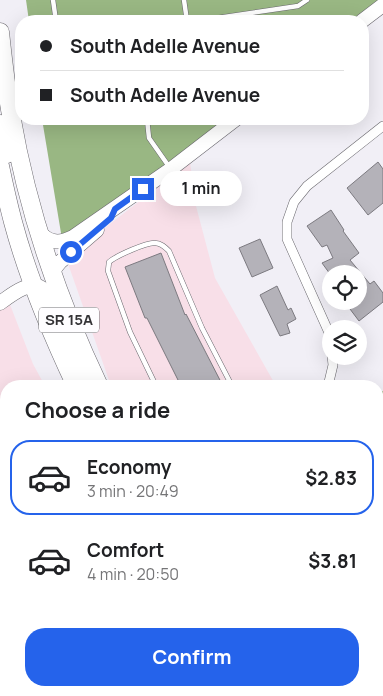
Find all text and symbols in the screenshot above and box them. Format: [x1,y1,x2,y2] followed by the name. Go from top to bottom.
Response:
[70,33,260,59] text: South Adelle Avenue
[70,82,260,108] text: South Adelle Avenue
[160,172,243,206] callout: 1 min
[181,177,221,199] text: 1 min
[132,178,154,200] route end
[60,241,82,263] route start
[322,265,367,365] map controls
[322,265,367,310] button: locate
[39,308,99,332] road number: SR 15A
[322,320,367,365] button: layers
[25,395,170,425] text: Choose a ride
[87,454,171,480] text: Economy
[27,455,72,500] icon: car
[305,465,357,491] text: $2.83
[87,480,179,502] text: 3 min · 20:49
[87,537,164,563] text: Comfort
[27,538,72,583] icon: car
[308,548,357,574] text: $3.81
[87,563,179,585] text: 4 min · 20:50
[25,628,359,686] button: Confirm

